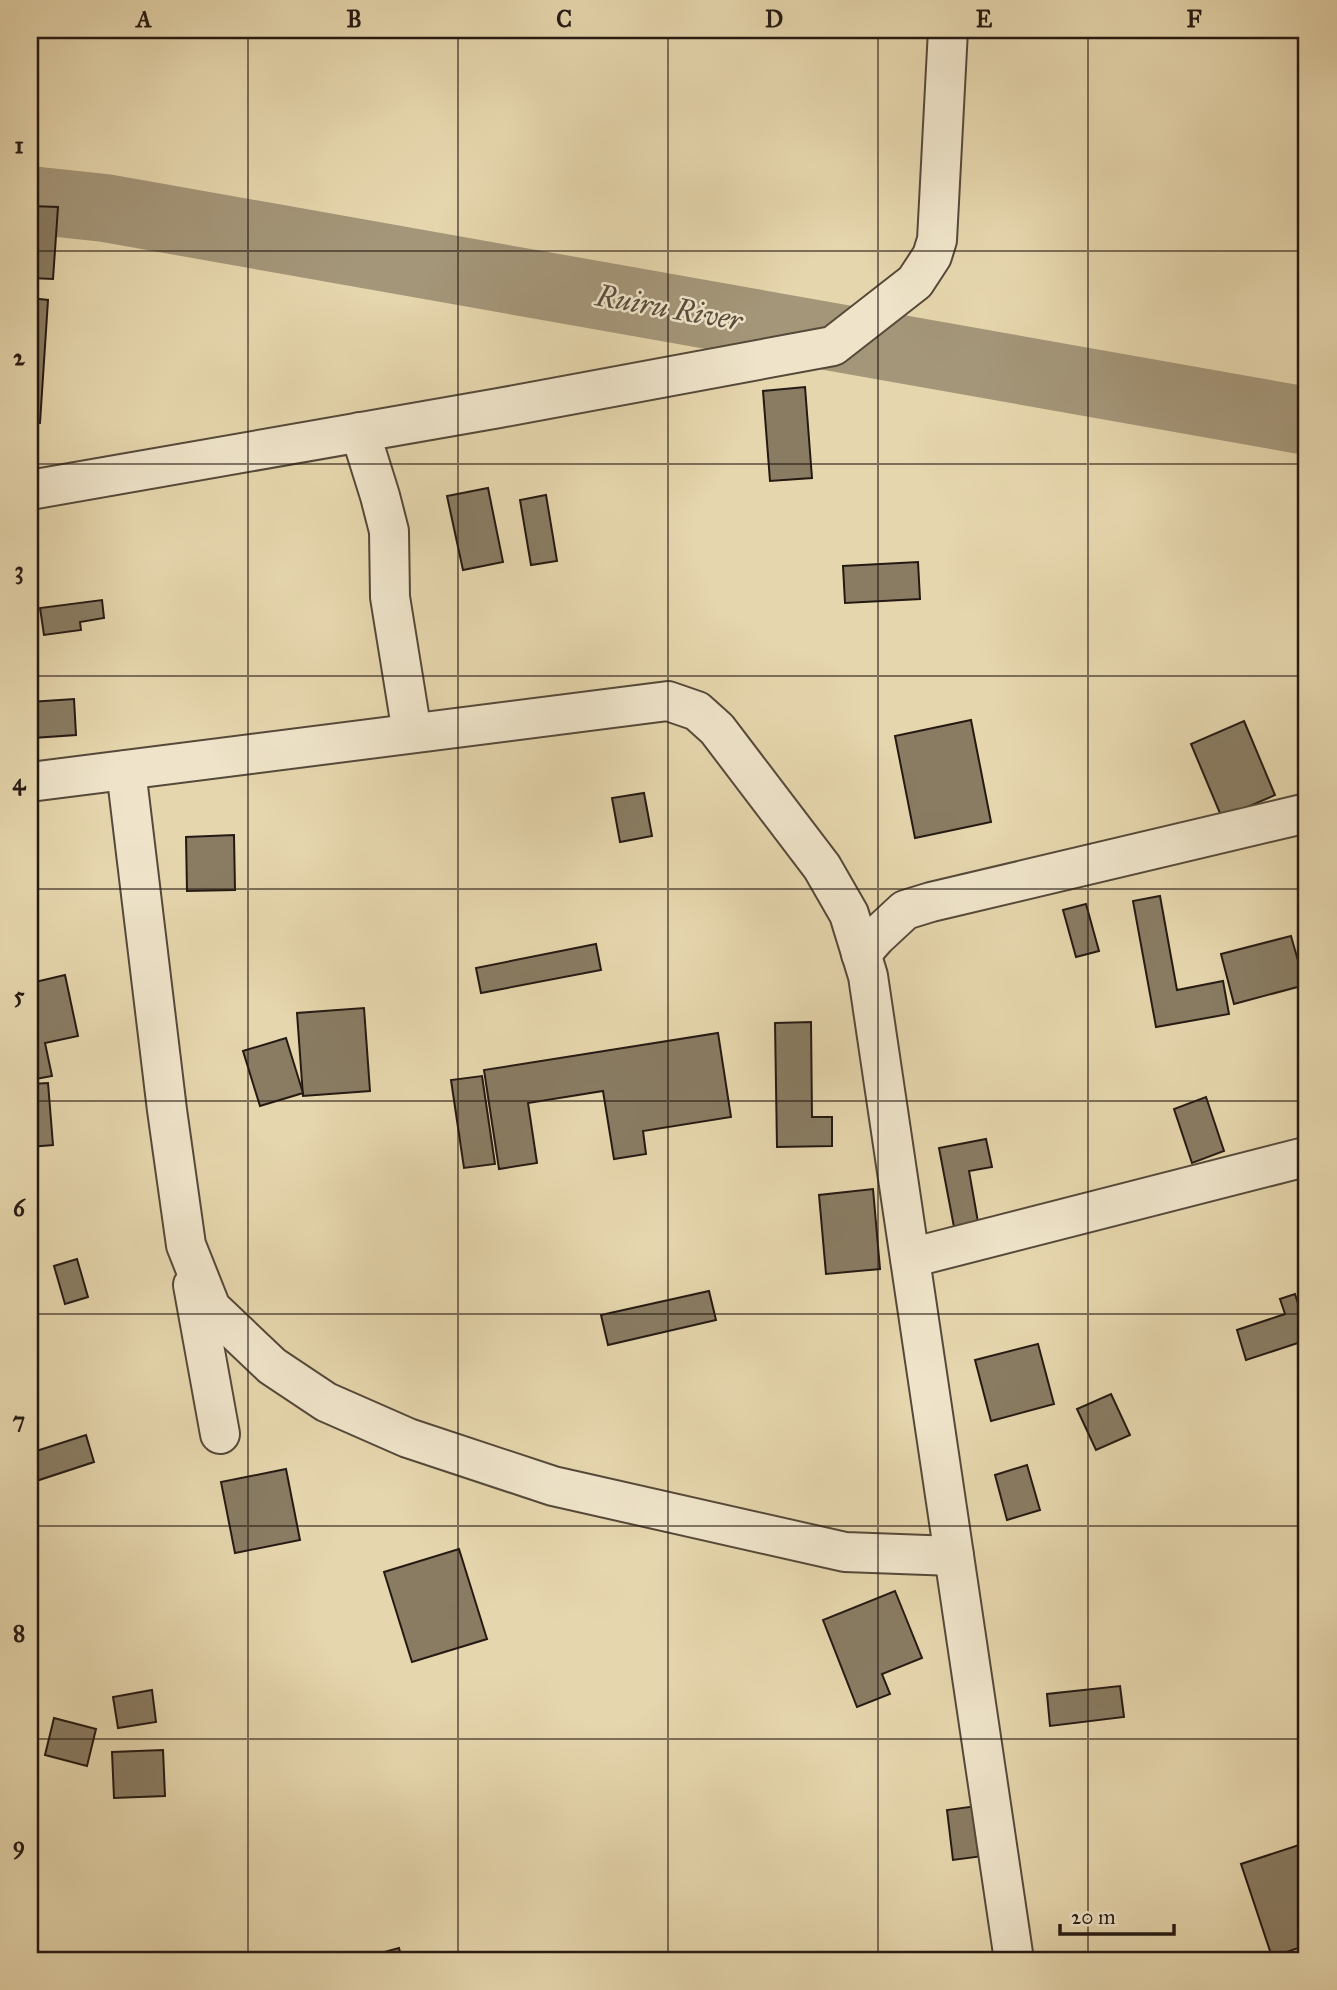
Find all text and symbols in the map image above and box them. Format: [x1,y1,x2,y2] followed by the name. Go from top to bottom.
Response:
[134,5,152,33] text: A
[346,5,362,33] text: B
[556,5,572,33] text: C
[765,5,783,33] text: D
[976,5,993,33] text: E
[1186,5,1202,33] text: F
[14,131,24,159] text: 1
[592,277,746,339] water label: Ruiru River
[13,343,25,371] text: 2
[14,556,24,585] text: 3
[13,768,27,796] text: 4
[14,981,25,1009] text: 5
[13,1194,26,1222] text: 6
[13,1406,25,1434] text: 7
[13,1619,25,1647] text: 8
[13,1831,25,1860] text: 9
[1060,1892,1174,1936] scale bar
[1071,1904,1116,1930] text: 20 m

